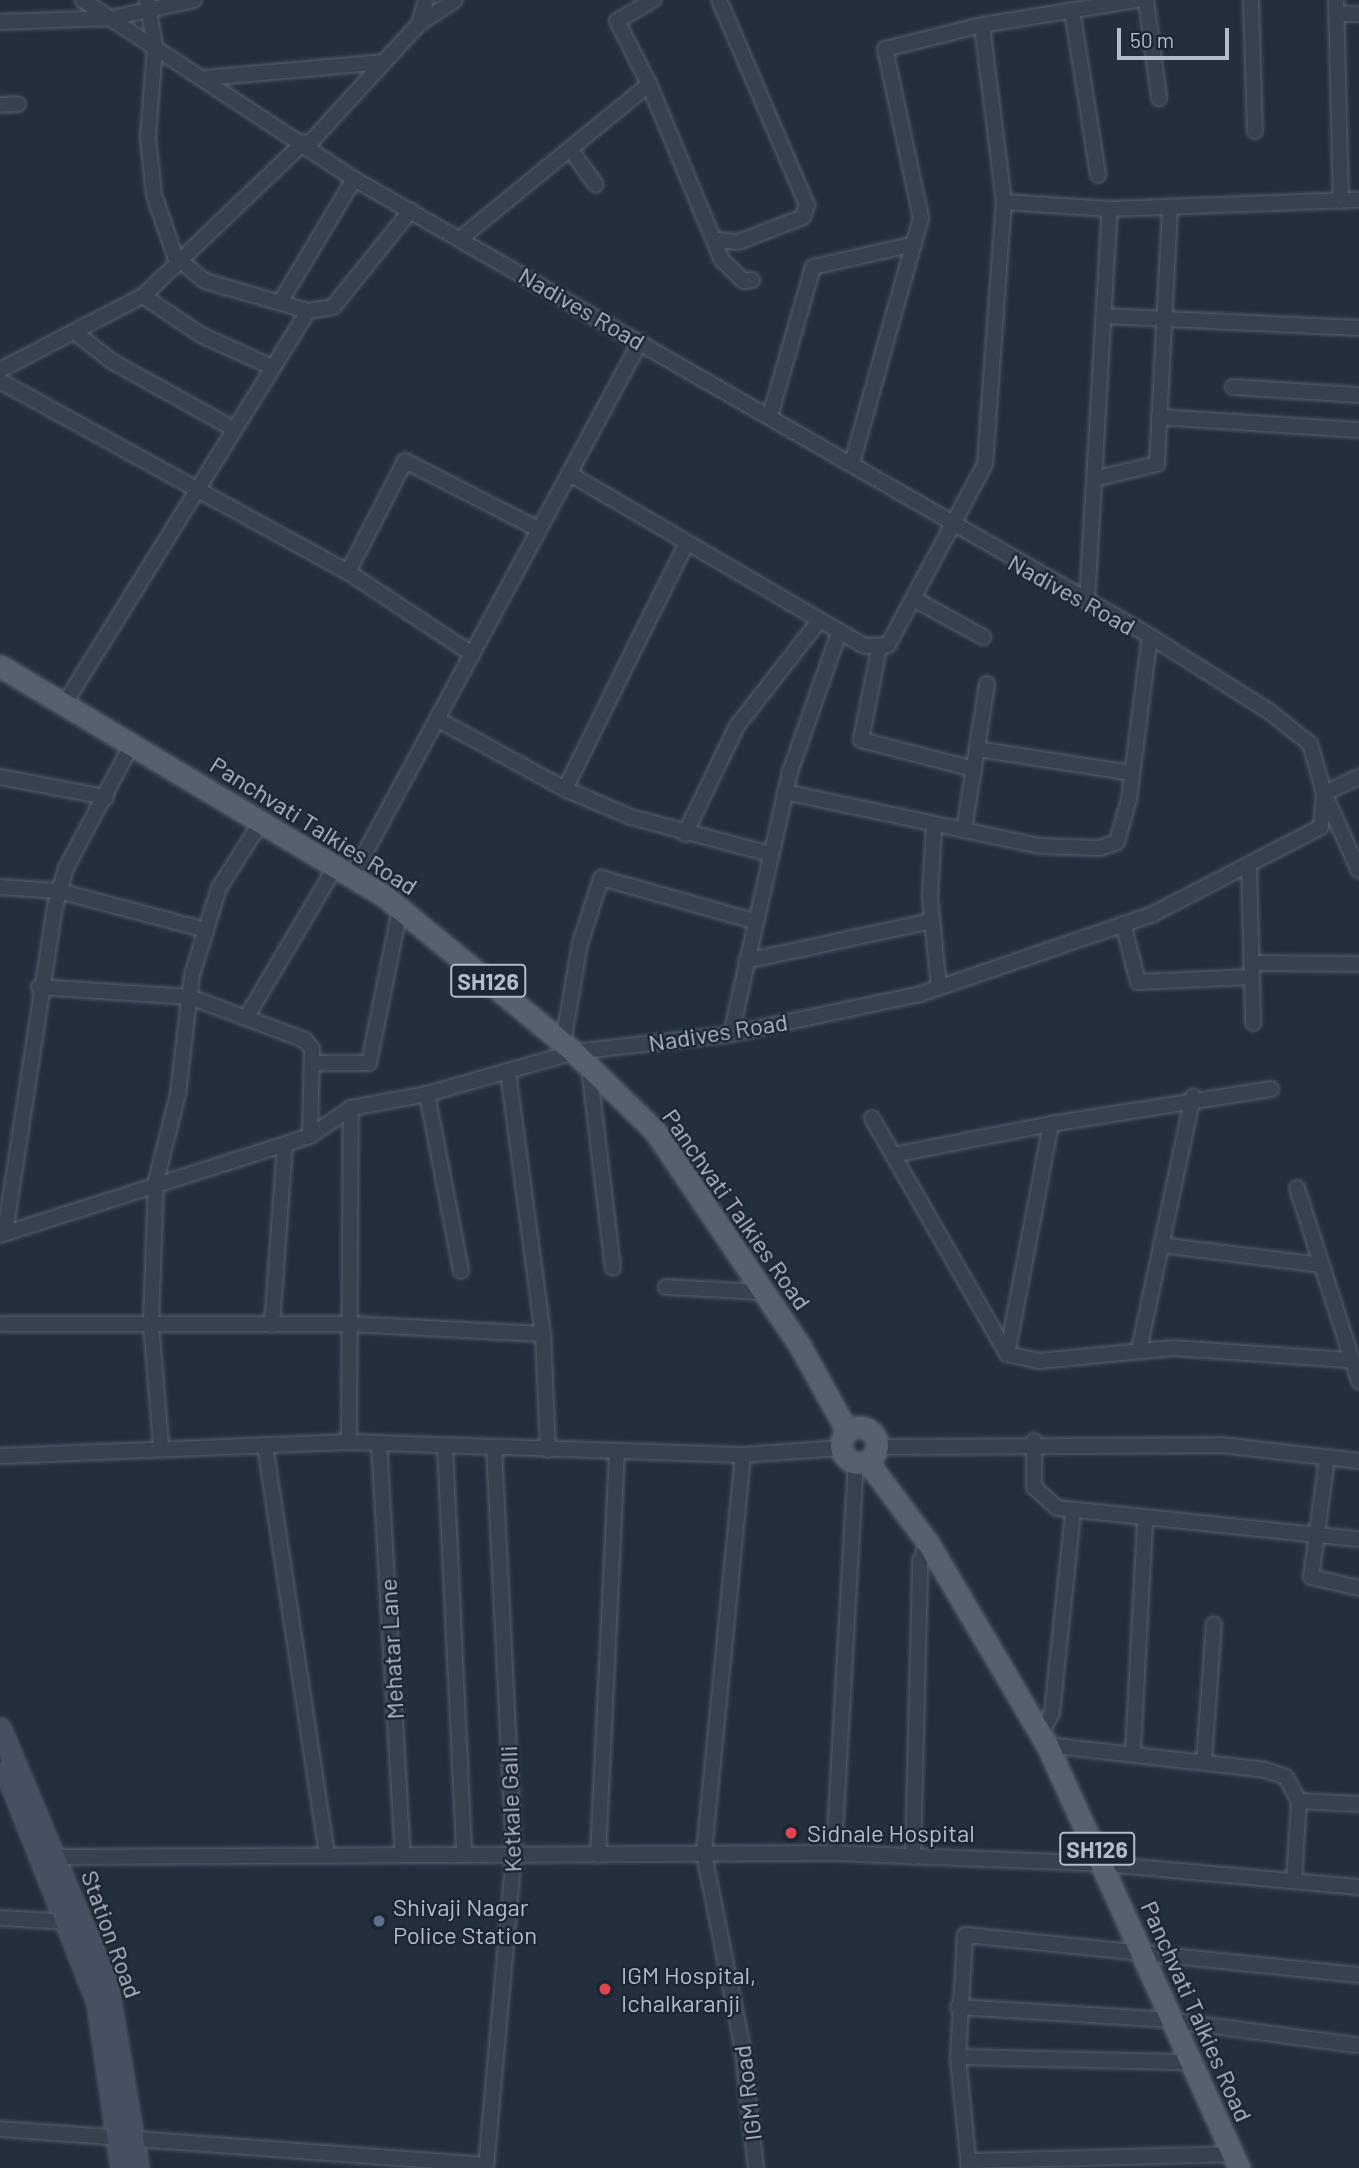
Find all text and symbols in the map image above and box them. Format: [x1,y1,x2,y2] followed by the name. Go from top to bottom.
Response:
[1121,14,1233,58] scale bar
[1130,27,1174,52] text: 50 m
[514,260,650,356] street label: Nadives Road
[1003,547,1141,641] street label: Nadives Road
[205,750,423,900] street label: Panchvati Talkies Road
[449,962,526,1000] road number: SH126
[646,1007,790,1057] street label: Nadives Road
[657,1103,817,1315] street label: Panchvati Talkies Road
[373,1578,409,1720] street label: Mehatar Lane
[493,1745,527,1873] street label: Ketkale Galli
[807,1819,975,1847] place label: Sidnale Hospital
[781,1823,801,1843] marker: Sidnale Hospital
[1058,1830,1136,1868] road number: SH126
[76,1866,148,2002] street label: Station Road
[393,1893,537,1949] place label: Shivaji Nagar Police Station
[1135,1896,1259,2126] street label: Panchvati Talkies Road
[371,1913,387,1929] marker: Shivaji Nagar Police Station
[621,1961,756,2017] place label: IGM Hospital, Ichalkaranji
[595,1979,615,1999] marker: IGM Hospital, Ichalkaranji
[727,2044,767,2142] street label: IGM Road

